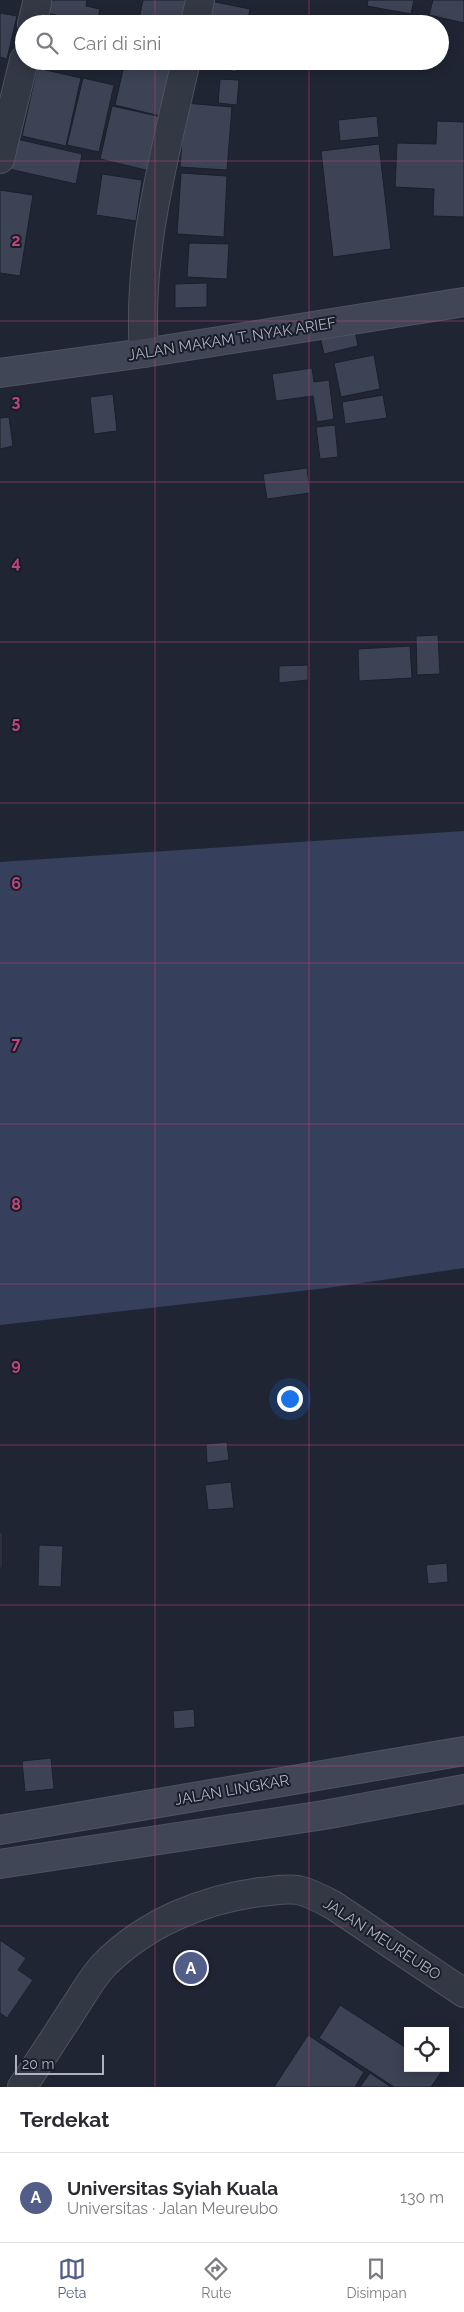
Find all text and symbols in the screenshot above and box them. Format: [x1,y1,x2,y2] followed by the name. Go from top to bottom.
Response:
[15,15,449,70] search box
[33,29,61,57] icon: search
[73,32,161,54] text: Cari di sini
[11,231,21,250] text: 2
[127,314,338,364] street label: JALAN MAKAM T. NYAK ARIEF
[12,392,21,411] text: 3
[11,553,21,572] text: 4
[12,713,21,732] text: 5
[11,874,21,893] text: 6
[12,1034,21,1053] text: 7
[11,1195,21,1214] text: 8
[11,1355,21,1374] text: 9
[277,1386,303,1412] your location
[173,1771,291,1809] street label: JALAN LINGKAR
[320,1894,444,1984] street label: JALAN MEUREUBO
[175,1949,207,1987] pin: A
[404,2027,449,2072] map controls
[404,2027,449,2072] button: locate
[15,2052,104,2075] scale bar
[22,2056,54,2072] text: 20 m
[20,2107,109,2132] text: Terdekat
[67,2177,278,2199] text: Universitas Syiah Kuala
[31,2188,41,2207] text: A
[400,2188,444,2207] text: 130 m
[67,2199,278,2218] text: Universitas · Jalan Meureubo
[57,2255,86,2301] tab: Peta
[201,2255,232,2301] tab: Rute
[346,2255,407,2301] tab: Disimpan

